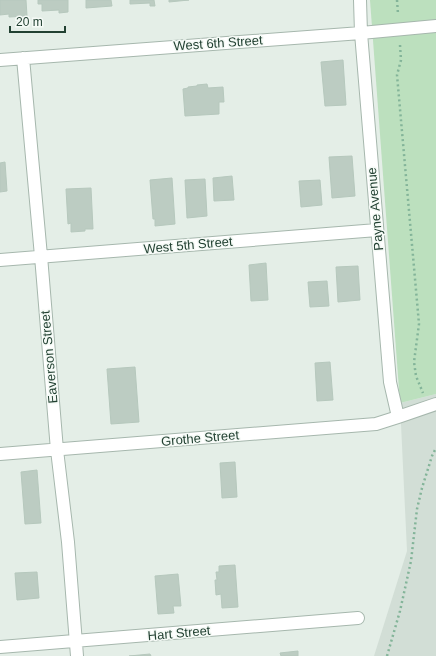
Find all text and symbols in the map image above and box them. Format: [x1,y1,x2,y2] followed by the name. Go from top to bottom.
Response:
[10,8,65,34] scale bar
[16,15,43,29] text: 20 m
[173,32,263,54] street label: West 6th Street
[364,167,386,251] street label: Payne Avenue
[143,234,234,256] street label: West 5th Street
[37,310,61,404] street label: Eaverson Street
[160,427,240,449] street label: Grothe Street
[147,623,211,643] street label: Hart Street

